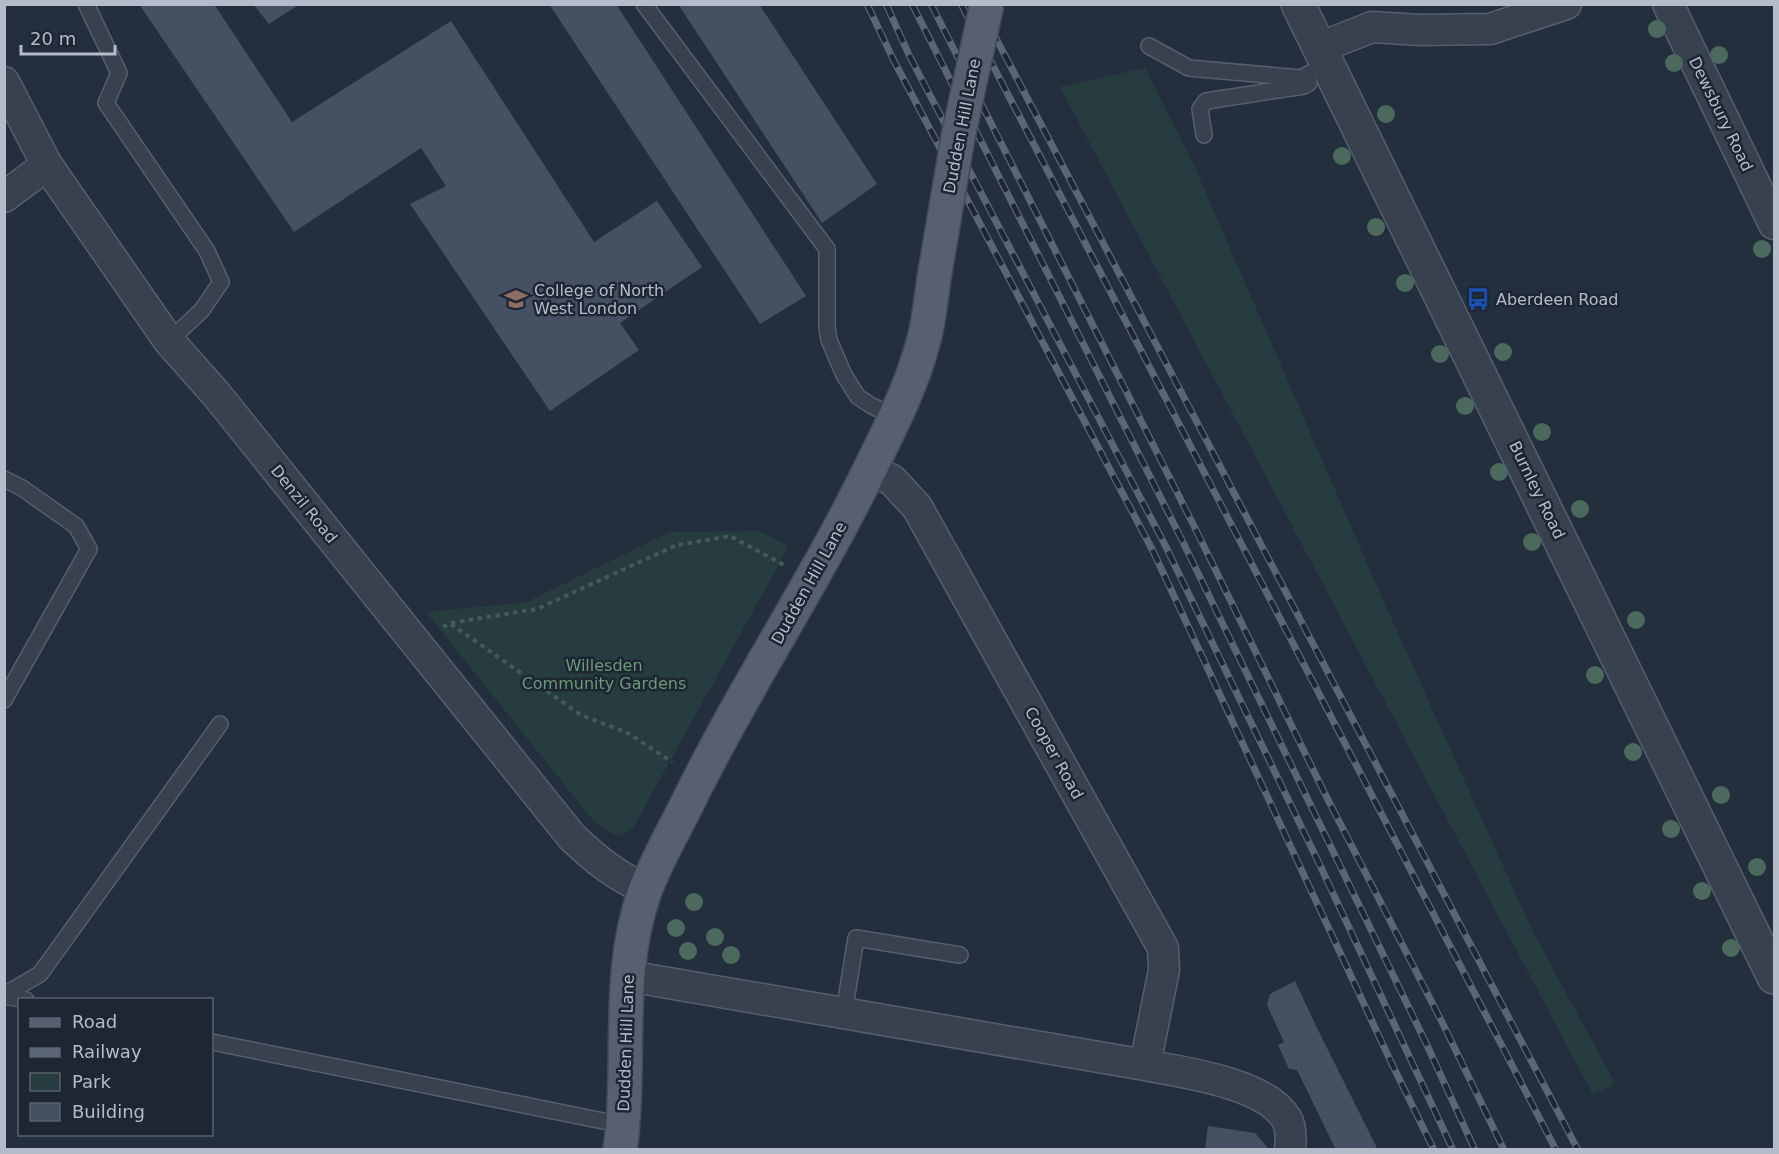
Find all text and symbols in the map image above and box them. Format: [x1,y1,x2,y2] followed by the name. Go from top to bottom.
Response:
[21,18,116,56] scale bar
[30,28,76,49] text: 20 m
[1685,54,1757,174] street label: Dewsbury Road
[940,57,984,195] street label: Dudden Hill Lane
[534,281,664,318] place label: College of North West London
[503,286,529,312] school or university icon: College of North West London
[1465,286,1491,312] bus stop icon: Aberdeen Road
[1496,290,1618,309] place label: Aberdeen Road
[1505,438,1569,542] street label: Burnley Road
[267,461,341,547] street label: Denzil Road
[767,518,851,648] street label: Dudden Hill Lane
[522,656,686,693] park label: Willesden Community Gardens
[1021,704,1087,802] street label: Cooper Road
[614,974,638,1112] street label: Dudden Hill Lane
[18,998,213,1136] legend
[72,1011,117,1032] text: Road
[72,1041,142,1062] text: Railway
[72,1071,111,1092] text: Park
[72,1101,145,1122] text: Building

